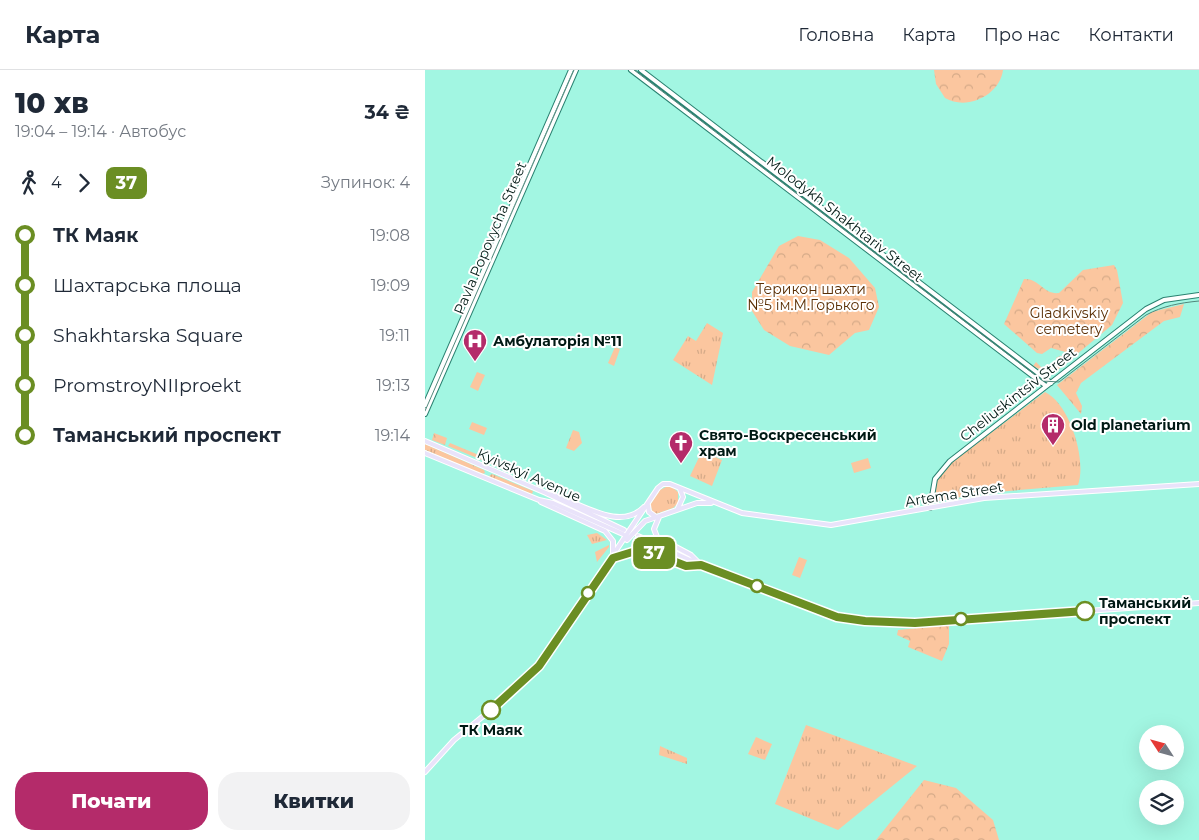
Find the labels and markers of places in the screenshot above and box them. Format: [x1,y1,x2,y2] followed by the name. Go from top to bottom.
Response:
[462,328,488,362] hospital icon: Амбулаторія №11
[493,332,622,350] place label: Амбулаторія №11
[1040,412,1066,446] building icon: Old planetarium
[1071,416,1191,434] place label: Old planetarium
[699,426,877,460] place label: Свято-Воскресенський храм
[668,430,694,464] church icon: Свято-Воскресенський храм
[750,579,764,593] unlabelled marker
[581,586,595,600] unlabelled marker
[1099,594,1191,628] place label: Таманський проспект
[1075,601,1095,621] marker: Таманський проспект
[954,612,968,626] unlabelled marker
[481,700,501,720] marker: ТК Маяк
[460,721,522,739] place label: ТК Маяк

